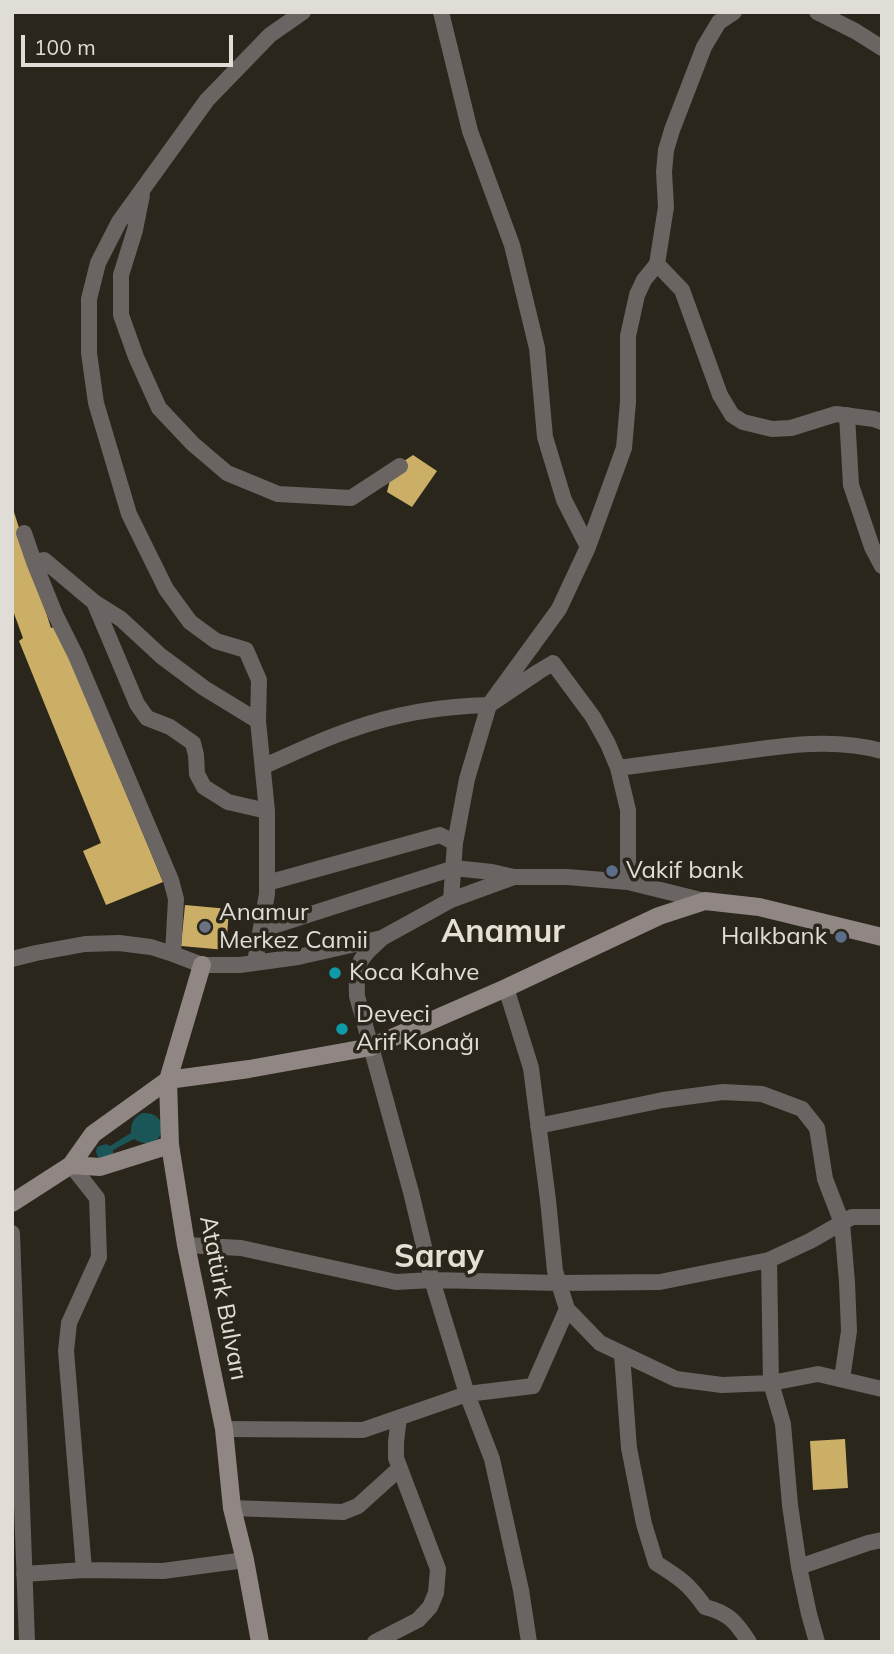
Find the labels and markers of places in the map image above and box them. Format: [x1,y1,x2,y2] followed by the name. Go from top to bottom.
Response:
[626,857,743,885] place label: Vakif bank
[604,863,620,879] marker: Vakif bank
[219,899,368,955] place label: Anamur Merkez Camii
[197,919,213,935] marker: Anamur Merkez Camii
[721,923,827,951] place label: Halkbank
[833,929,849,945] marker: Halkbank
[349,959,479,987] place label: Koca Kahve
[327,965,343,981] marker: Koca Kahve
[356,1001,480,1057] place label: Deveci Arif Konağı
[334,1021,350,1037] marker: Deveci Arif Konağı

